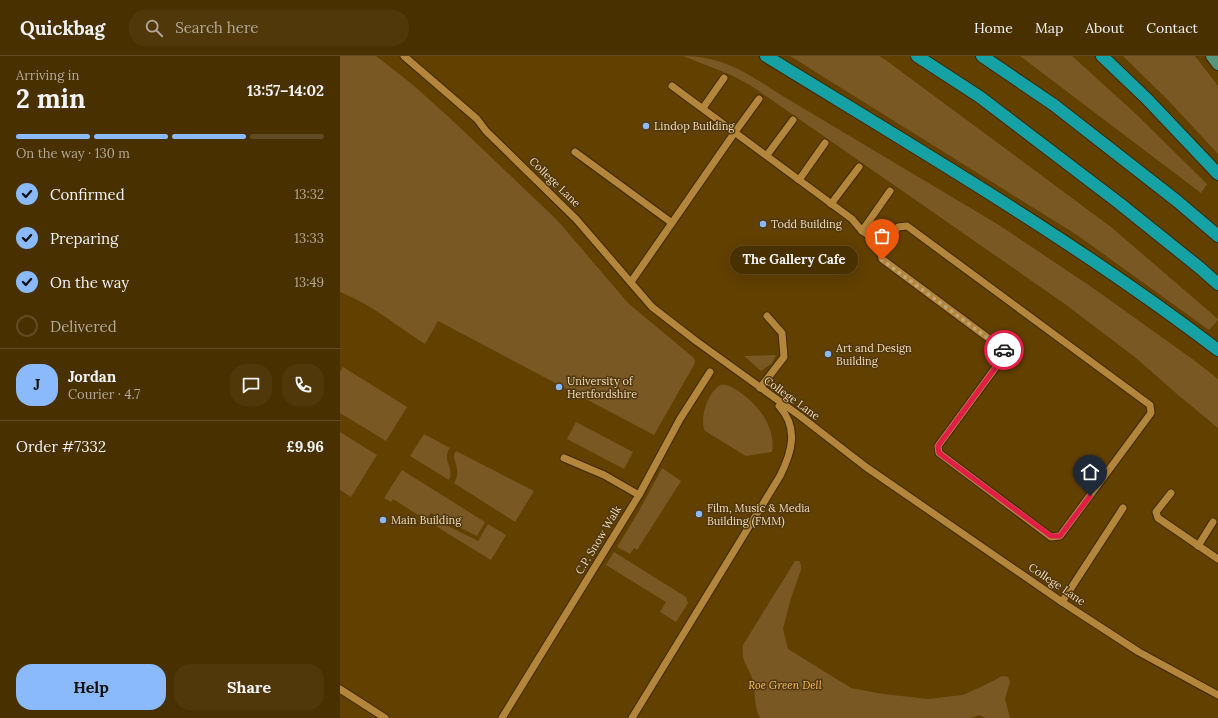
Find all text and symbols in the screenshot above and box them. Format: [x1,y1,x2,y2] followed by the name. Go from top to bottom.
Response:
[129,10,409,46] search box
[20,16,105,40] text: Quickbag
[143,17,165,39] icon: search
[175,18,258,37] text: Search here
[974,19,1013,37] text: Home
[1035,19,1063,37] text: Map
[1085,19,1124,37] text: About
[1146,19,1198,37] text: Contact
[16,67,79,84] text: Arriving in
[247,81,324,100] text: 13:57–14:02
[16,82,86,115] text: 2 min
[654,119,735,133] place label: Lindop Building
[641,121,651,131] marker: Lindop Building
[16,145,130,162] text: On the way · 130 m
[526,154,584,210] street label: College Lane
[16,183,38,205] icon: check
[50,185,125,204] text: Confirmed
[295,186,324,203] text: 13:32
[771,217,843,231] place label: Todd Building
[758,219,768,229] marker: Todd Building
[865,219,899,260] pin
[871,225,893,247] icon: bag
[16,227,38,249] icon: check
[50,229,118,248] text: Preparing
[294,230,324,247] text: 13:33
[730,246,858,274] callout: The Gallery Cafe
[742,251,846,268] text: The Gallery Cafe
[16,271,38,293] icon: check
[50,273,129,292] text: On the way
[294,274,324,291] text: 13:49
[50,317,117,336] text: Delivered
[984,330,1024,370] courier
[993,339,1015,361] icon: car
[835,341,912,368] place label: Art and Design Building
[823,349,833,359] marker: Art and Design Building
[230,364,272,406] button: chat
[282,364,324,406] button: phone
[68,367,116,386] text: Jordan
[761,373,823,423] street label: College Lane
[567,374,637,401] place label: University of Hertfordshire
[34,375,40,394] text: J
[554,382,564,392] marker: University of Hertfordshire
[68,386,140,403] text: Courier · 4.7
[16,437,106,456] text: Order #7332
[286,437,324,456] text: £9.96
[1073,455,1107,496] pin
[1079,461,1101,483] icon: home
[707,501,810,529] place label: Film, Music & Media Building (FMM)
[572,503,624,577] street label: C.P. Snow Walk
[694,509,704,519] marker: Film, Music & Media Building (FMM)
[391,513,462,527] place label: Main Building
[378,515,388,525] marker: Main Building
[1026,560,1088,608] street label: College Lane
[16,664,166,710] button: Help
[174,664,324,710] button: Share
[748,678,822,692] park label: Roe Green Dell

